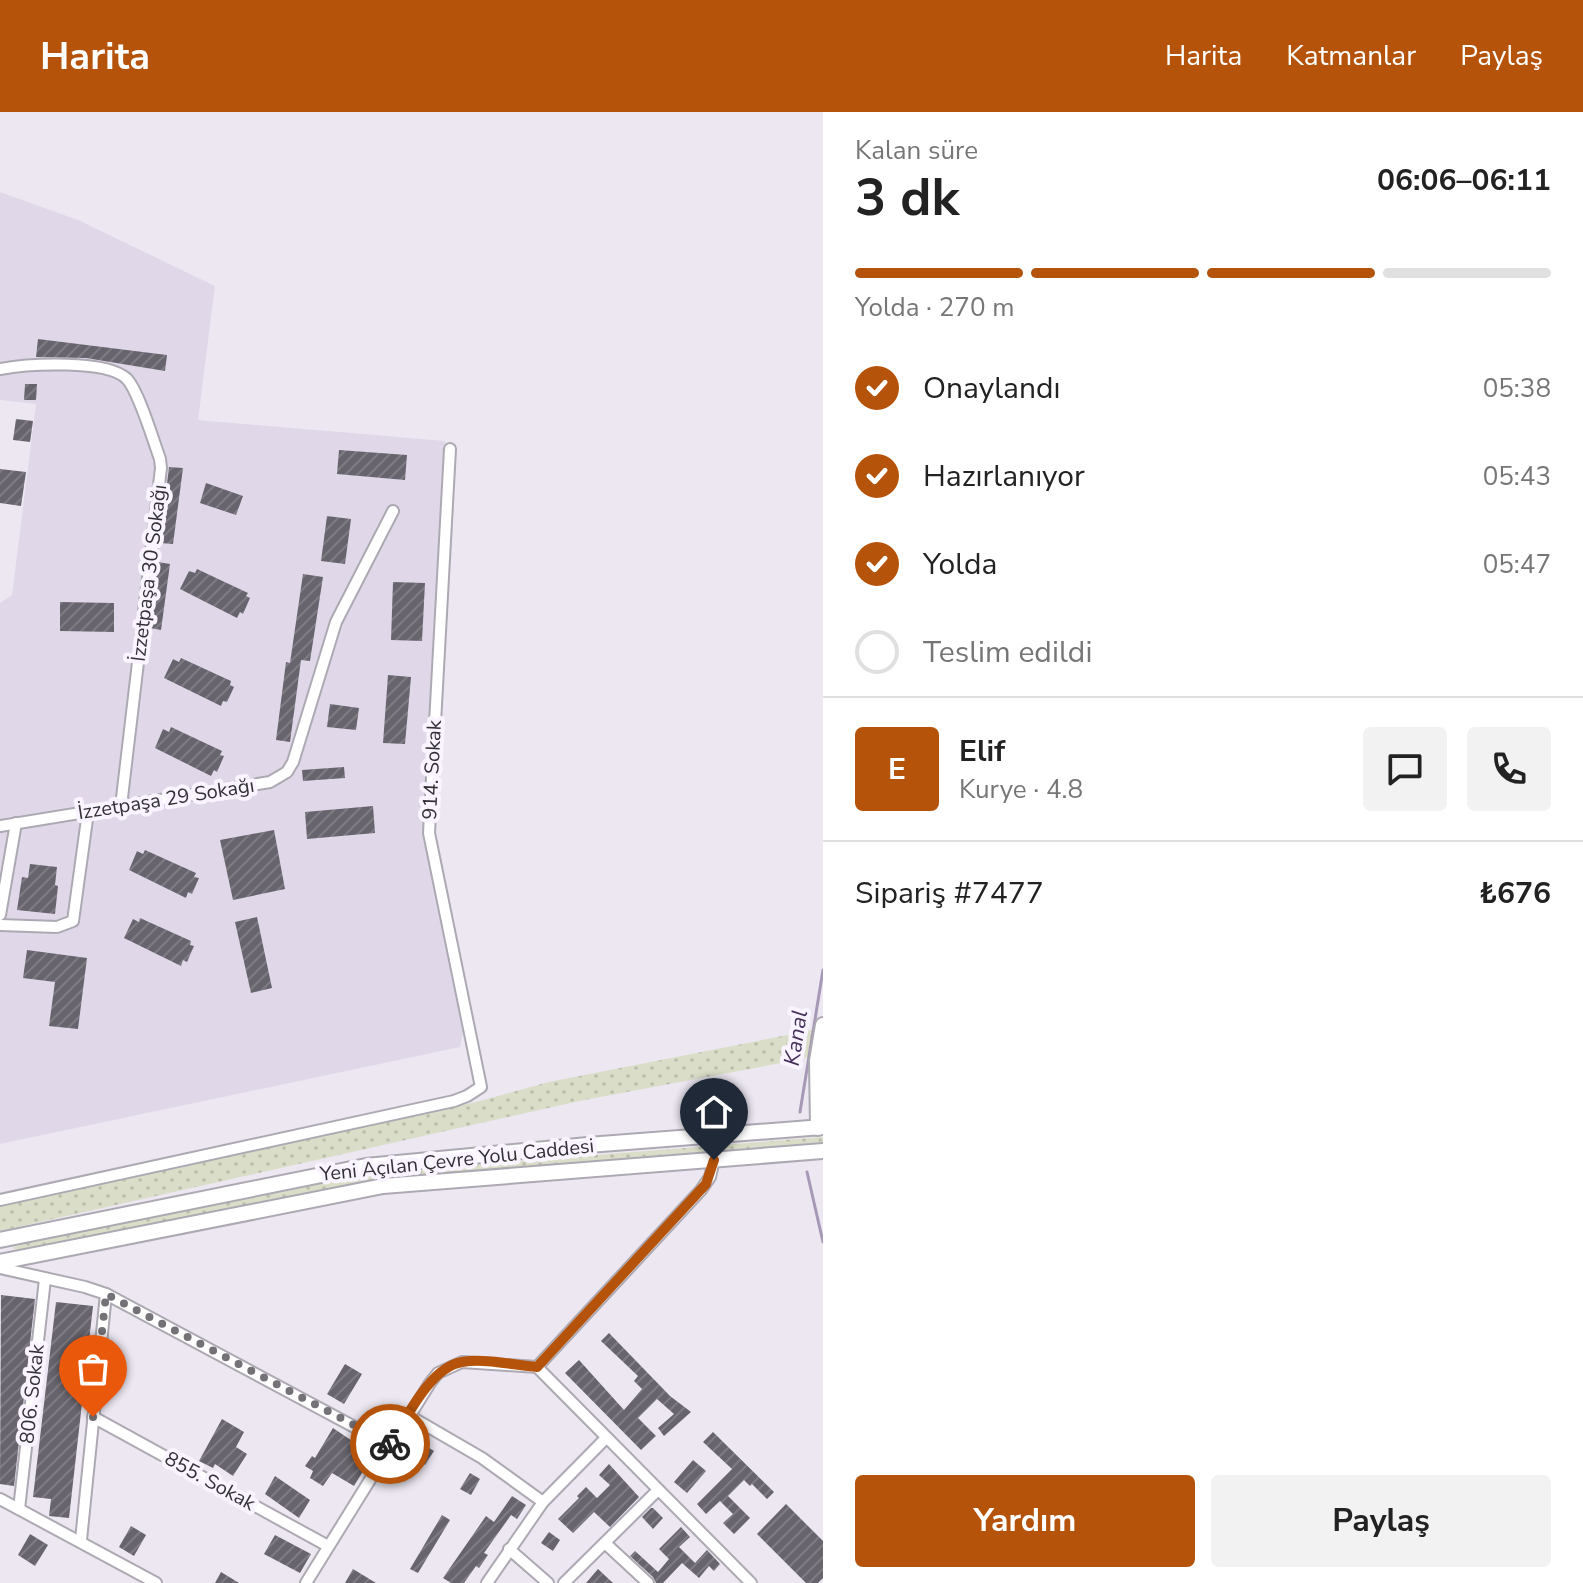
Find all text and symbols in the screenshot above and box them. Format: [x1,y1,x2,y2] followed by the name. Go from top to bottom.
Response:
[40,31,150,82] text: Harita
[1165,37,1242,75] text: Harita
[1286,37,1416,75] text: Katmanlar
[1460,37,1543,75] text: Paylaş
[855,133,978,168] text: Kalan süre
[1377,160,1551,201] text: 06:06–06:11
[855,162,959,233] text: 3 dk
[855,290,1014,325] text: Yolda · 270 m
[855,366,899,410] icon: check
[923,368,1061,409] text: Onaylandı
[1483,371,1551,406] text: 05:38
[855,454,899,498] icon: check
[923,456,1085,497] text: Hazırlanıyor
[1483,459,1551,494] text: 05:43
[125,483,173,663] street label: İzzetpaşa 30 Sokağı
[855,542,899,586] icon: check
[923,544,997,585] text: Yolda
[1483,547,1551,582] text: 05:47
[923,632,1092,673] text: Teslim edildi
[416,719,448,820] street label: 914. Sokak
[1363,727,1447,811] button: chat
[1467,727,1551,811] button: phone
[959,731,1005,772] text: Elif
[888,749,906,790] text: E
[76,772,256,826] street label: İzzetpaşa 29 Sokağı
[959,772,1083,807] text: Kurye · 4.8
[855,873,1044,914] text: Sipariş #7477
[1479,873,1551,914] text: ₺676
[777,1008,815,1068] water label: Kanal
[680,1078,748,1160] pin
[692,1090,736,1134] icon: home
[318,1132,595,1188] street label: Yeni Açılan Çevre Yolu Caddesi
[59,1335,127,1417] pin
[13,1342,51,1445] street label: 806. Sokak
[71,1347,115,1391] icon: bag
[350,1404,430,1484] courier
[368,1422,412,1466] icon: bike
[160,1445,261,1517] street label: 855. Sokak
[855,1475,1195,1567] button: Yardım
[1211,1475,1551,1567] button: Paylaş

